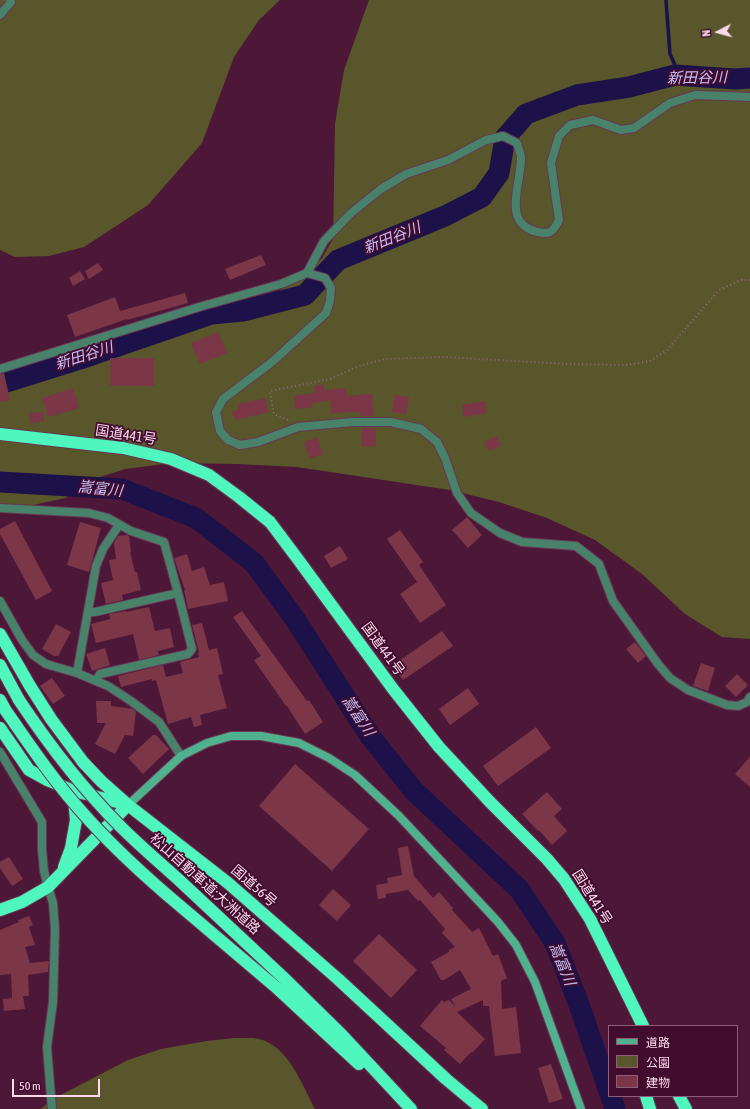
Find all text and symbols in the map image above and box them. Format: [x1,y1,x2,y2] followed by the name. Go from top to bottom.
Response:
[698,12,738,52] north arrow
[700,29,712,37] text: N
[667,68,727,88] water label: 新田谷川
[361,218,423,258] water label: 新田谷川
[53,338,115,374] water label: 新田谷川
[94,422,158,448] street label: 国道441号
[77,478,123,500] water label: 嵩富川
[358,619,408,679] street label: 国道441号
[338,692,378,740] water label: 嵩富川
[146,830,264,938] street label: 松山自動車道;大洲道路
[228,862,280,910] street label: 国道56号
[569,866,615,928] street label: 国道441号
[545,940,579,988] water label: 嵩富川
[608,1025,738,1097] legend
[646,1036,670,1050] text: 道路
[646,1056,670,1070] text: 公園
[14,1071,102,1097] scale bar
[646,1076,670,1090] text: 建物
[19,1079,41,1093] text: 50 m

